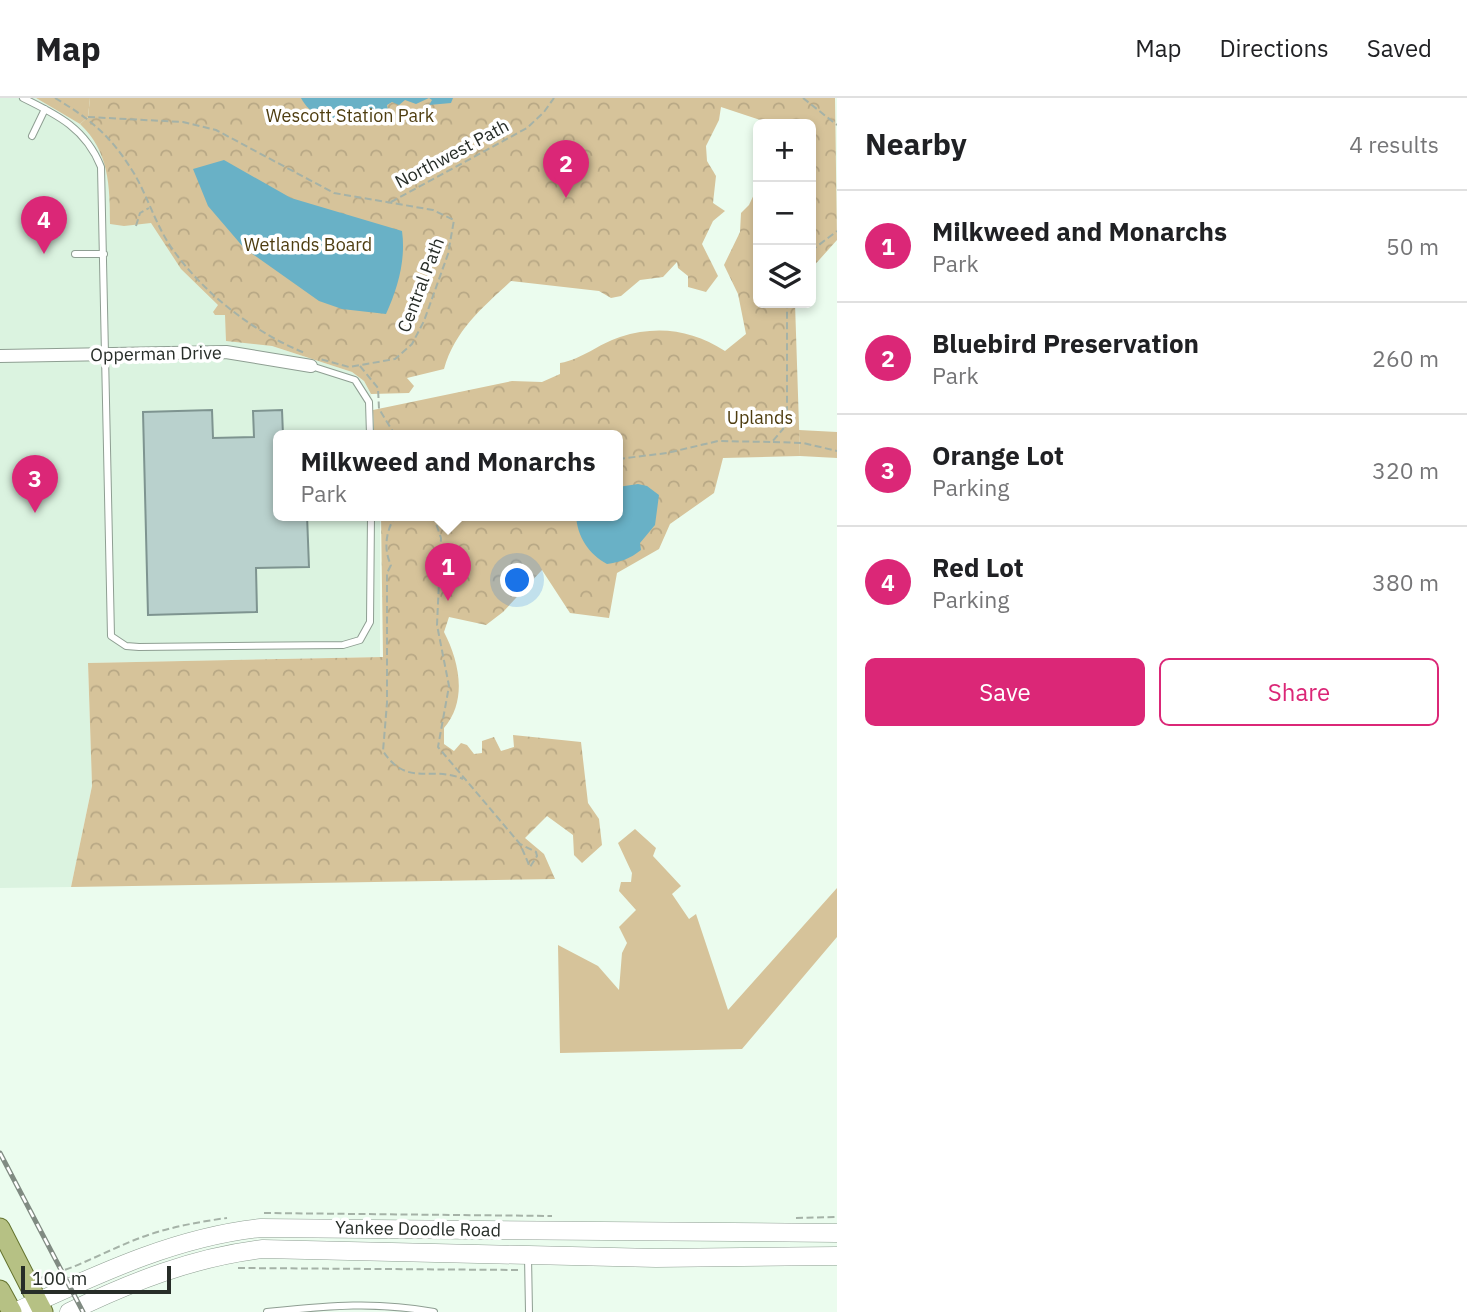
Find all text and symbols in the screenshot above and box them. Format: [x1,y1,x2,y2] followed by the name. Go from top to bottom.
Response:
[35,27,101,70] text: Map
[1135,32,1181,64] text: Map
[1219,32,1329,64] text: Directions
[1367,32,1432,64] text: Saved
[266,104,435,127] park label: Wescott Station Park
[391,114,513,193] street label: Northwest Path
[753,119,816,308] map controls
[753,119,816,182] button: +
[865,124,967,163] text: Nearby
[1349,129,1439,159] text: 4 results
[543,140,589,198] pin: 2
[753,182,816,245] button: −
[21,196,67,254] pin: 4
[932,214,1227,248] text: Milkweed and Monarchs
[881,231,895,261] text: 1
[1386,231,1439,261] text: 50 m
[244,233,372,256] park label: Wetlands Board
[392,234,449,336] street label: Central Path
[753,245,816,308] button: layers
[932,248,979,278] text: Park
[932,326,1199,360] text: Bluebird Preservation
[90,341,222,366] street label: Opperman Drive
[881,343,895,373] text: 2
[1372,343,1439,373] text: 260 m
[932,360,979,390] text: Park
[727,406,793,429] park label: Uplands
[273,430,623,521] popup
[932,438,1064,472] text: Orange Lot
[300,444,596,478] text: Milkweed and Monarchs
[12,455,58,513] pin: 3
[881,455,895,485] text: 3
[1372,455,1439,485] text: 320 m
[932,472,1010,502] text: Parking
[300,478,347,508] text: Park
[425,543,471,601] pin: 1
[932,550,1024,584] text: Red Lot
[500,563,534,597] your location
[881,567,895,597] text: 4
[1372,567,1439,597] text: 380 m
[932,584,1010,614] text: Parking
[865,658,1145,726] button: Save
[1159,658,1439,726] button: Share
[335,1216,501,1241] street label: Yankee Doodle Road
[21,1263,172,1295] scale bar
[32,1266,87,1290] text: 100 m

